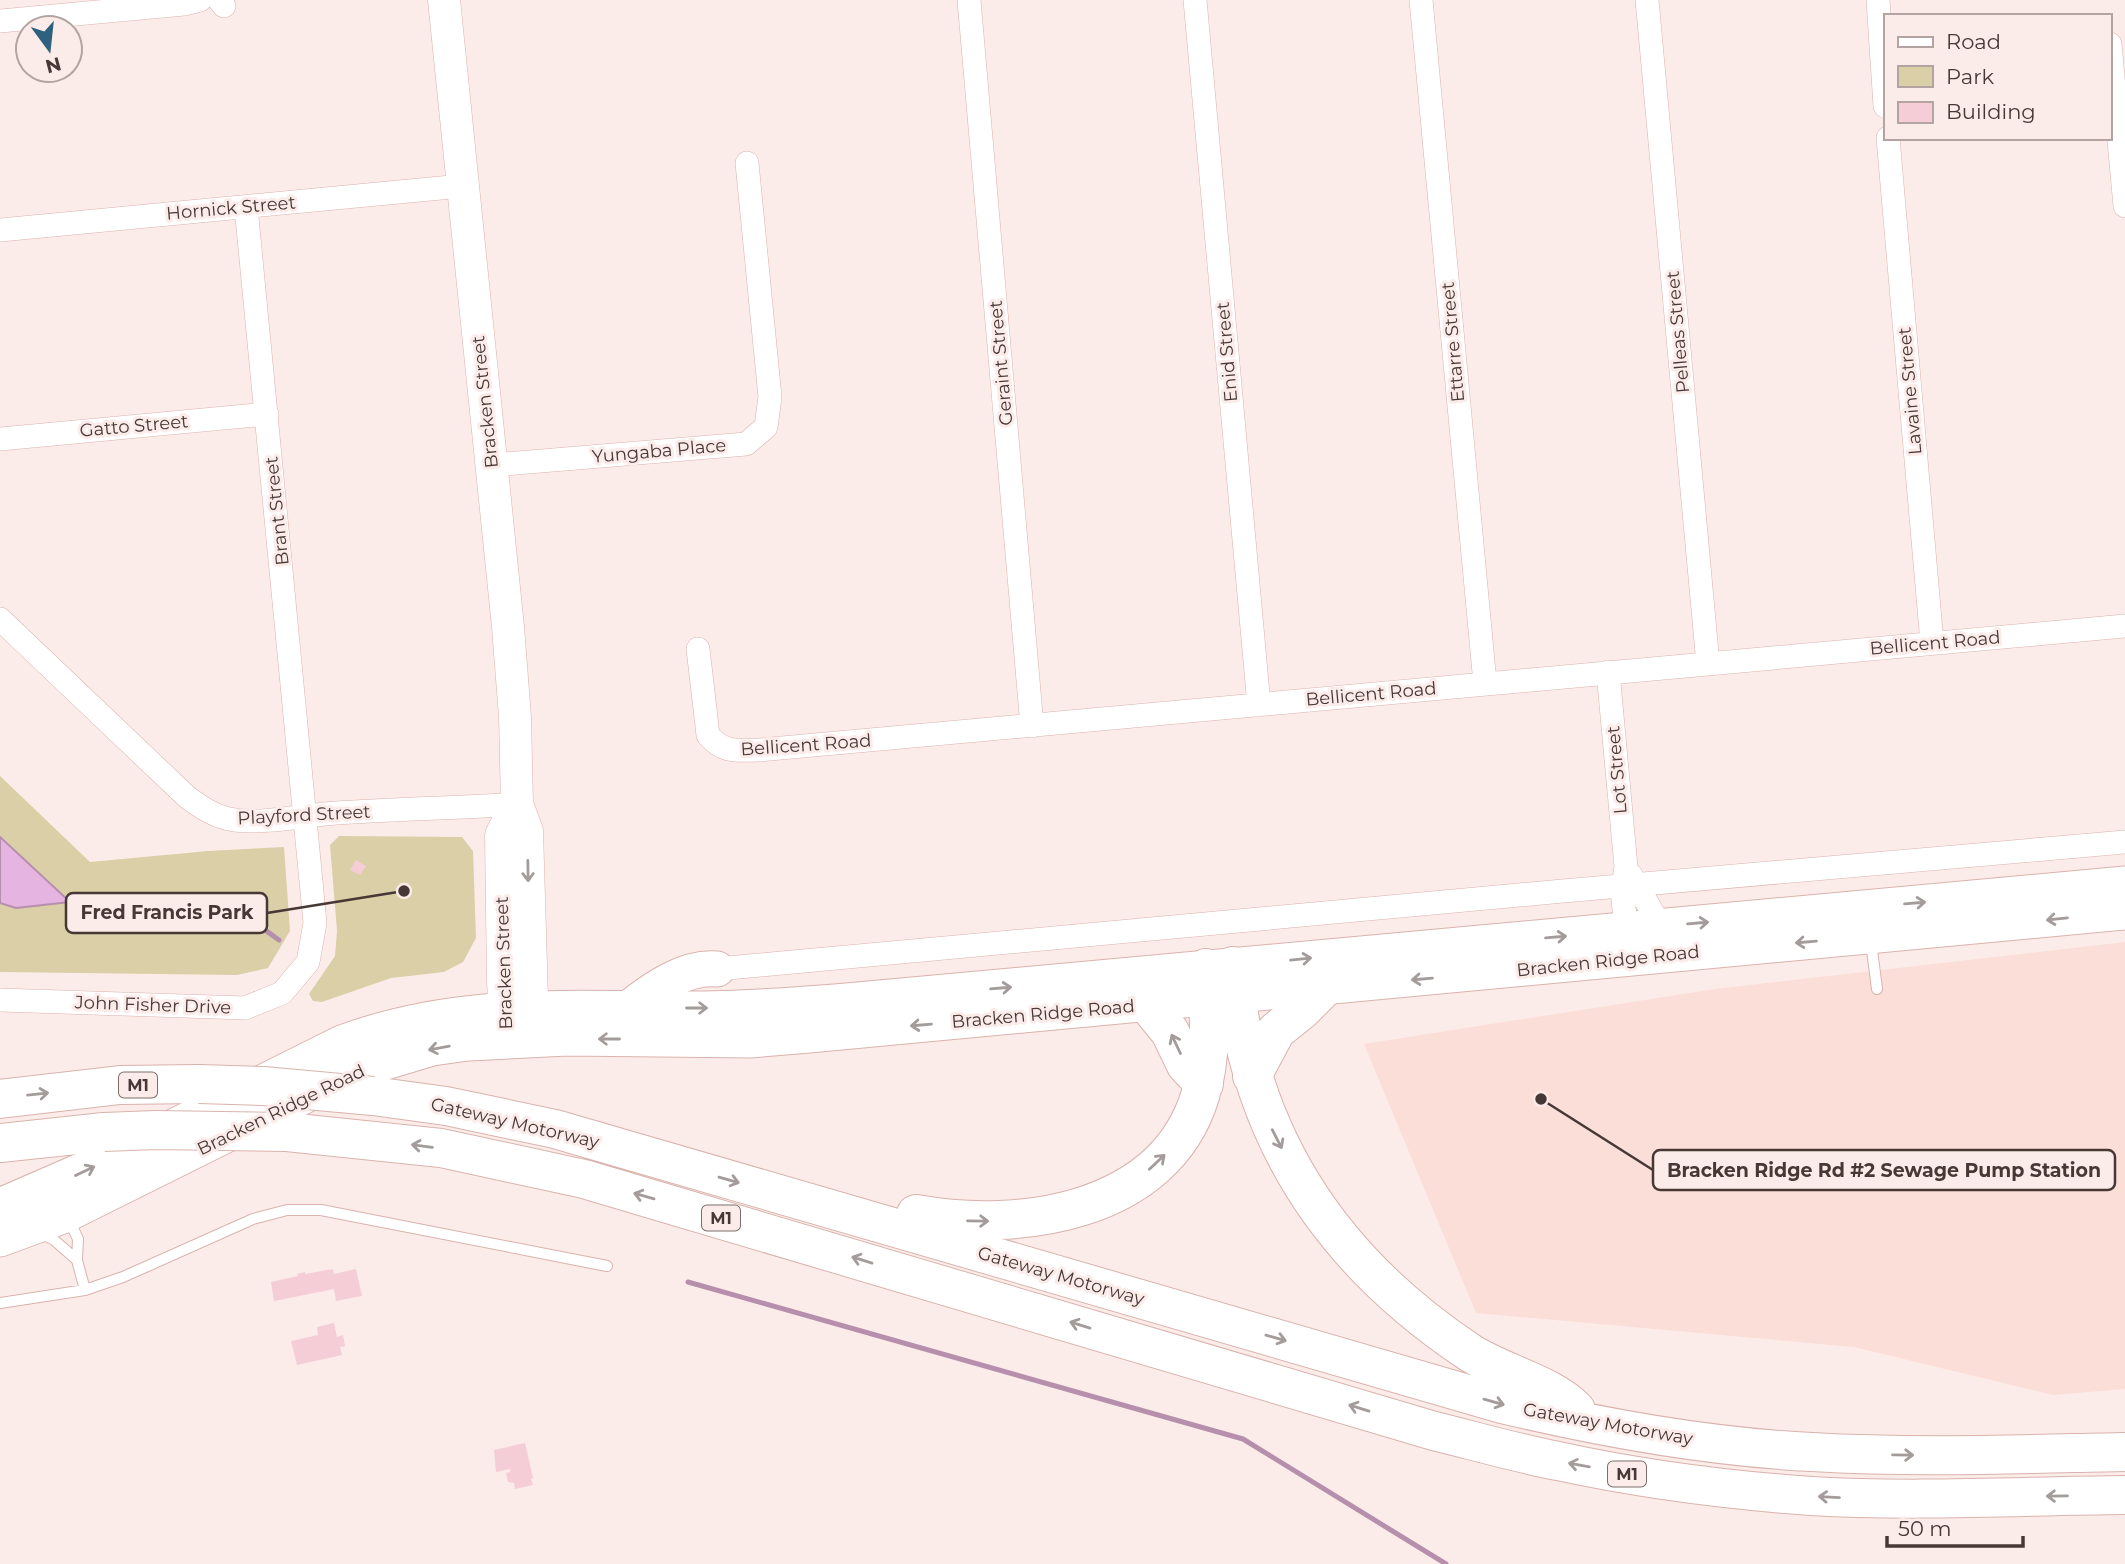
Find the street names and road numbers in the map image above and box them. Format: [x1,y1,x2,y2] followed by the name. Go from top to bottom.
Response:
[165,191,297,225] street label: Hornick Street
[1662,270,1694,394] street label: Pelleas Street
[1437,281,1469,403] street label: Ettarre Street
[985,300,1017,426] street label: Geraint Street
[1212,301,1242,403] street label: Enid Street
[1893,326,1927,456] street label: Lavaine Street
[467,335,503,469] street label: Bracken Street
[79,410,189,442] street label: Gatto Street
[591,434,727,468] street label: Yungaba Place
[260,456,294,566] street label: Brant Street
[1869,626,2001,660] street label: Bellicent Road
[1305,677,1437,711] street label: Bellicent Road
[1602,725,1632,815] street label: Lot Street
[740,729,872,761] street label: Bellicent Road
[237,801,371,829] street label: Playford Street
[491,896,517,1030] street label: Bracken Street
[1515,940,1701,982] street label: Bracken Ridge Road
[73,991,232,1019] street label: John Fisher Drive
[950,995,1136,1033] street label: Bracken Ridge Road
[194,1060,368,1160] street label: Bracken Ridge Road
[119,1072,157,1098] road number: M1
[429,1093,602,1153] street label: Gateway Motorway
[702,1206,740,1230] road number: M1
[975,1242,1147,1310] street label: Gateway Motorway
[1521,1398,1695,1450] street label: Gateway Motorway
[1608,1462,1646,1486] road number: M1

